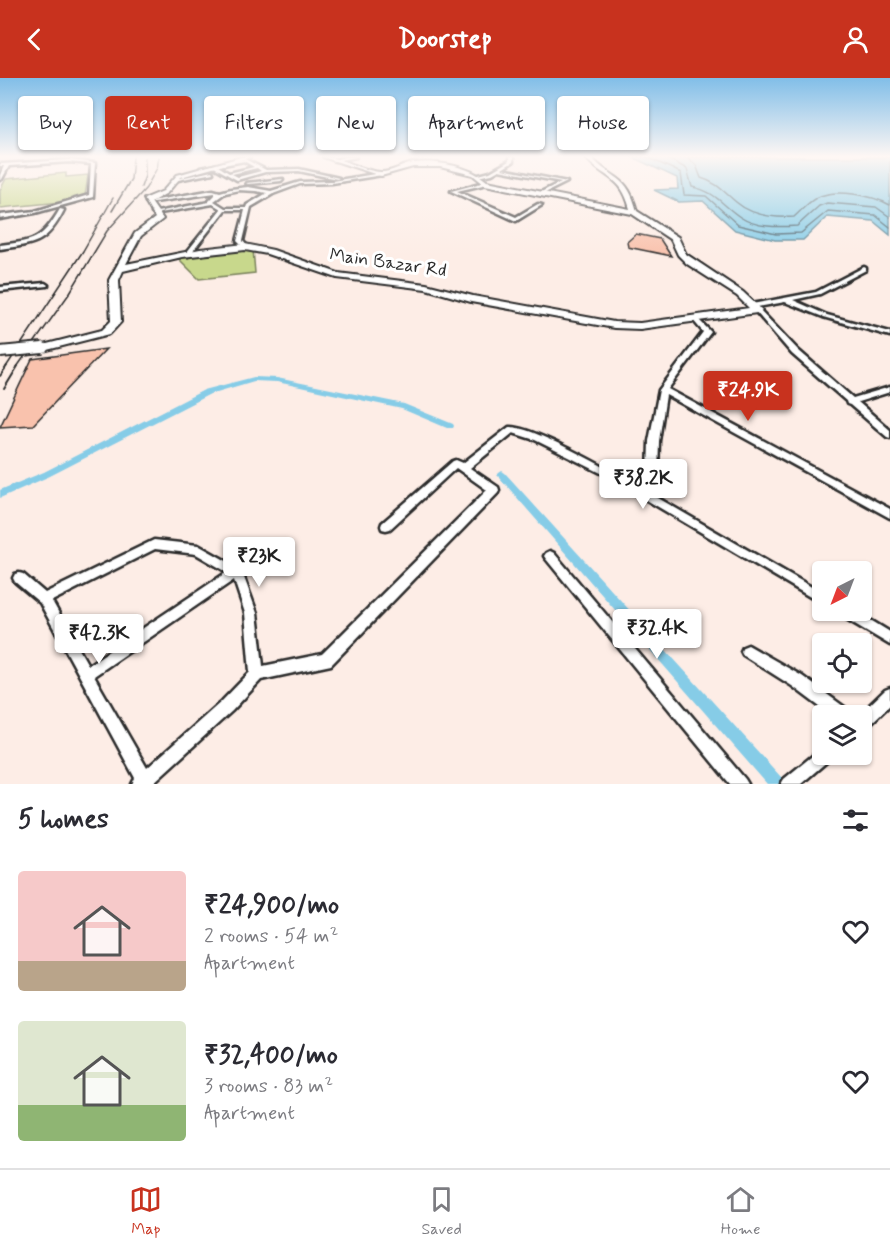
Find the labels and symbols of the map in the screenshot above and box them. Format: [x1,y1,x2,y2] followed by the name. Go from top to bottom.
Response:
[328,243,448,283] street label: Main Bazar Rd
[699,371,797,422] pin: ₹24.9K
[594,459,692,510] pin: ₹38.2K
[223,537,295,588] pin: ₹23K
[812,561,872,621] north arrow
[608,609,706,660] pin: ₹32.4K
[50,614,148,665] pin: ₹42.3K

